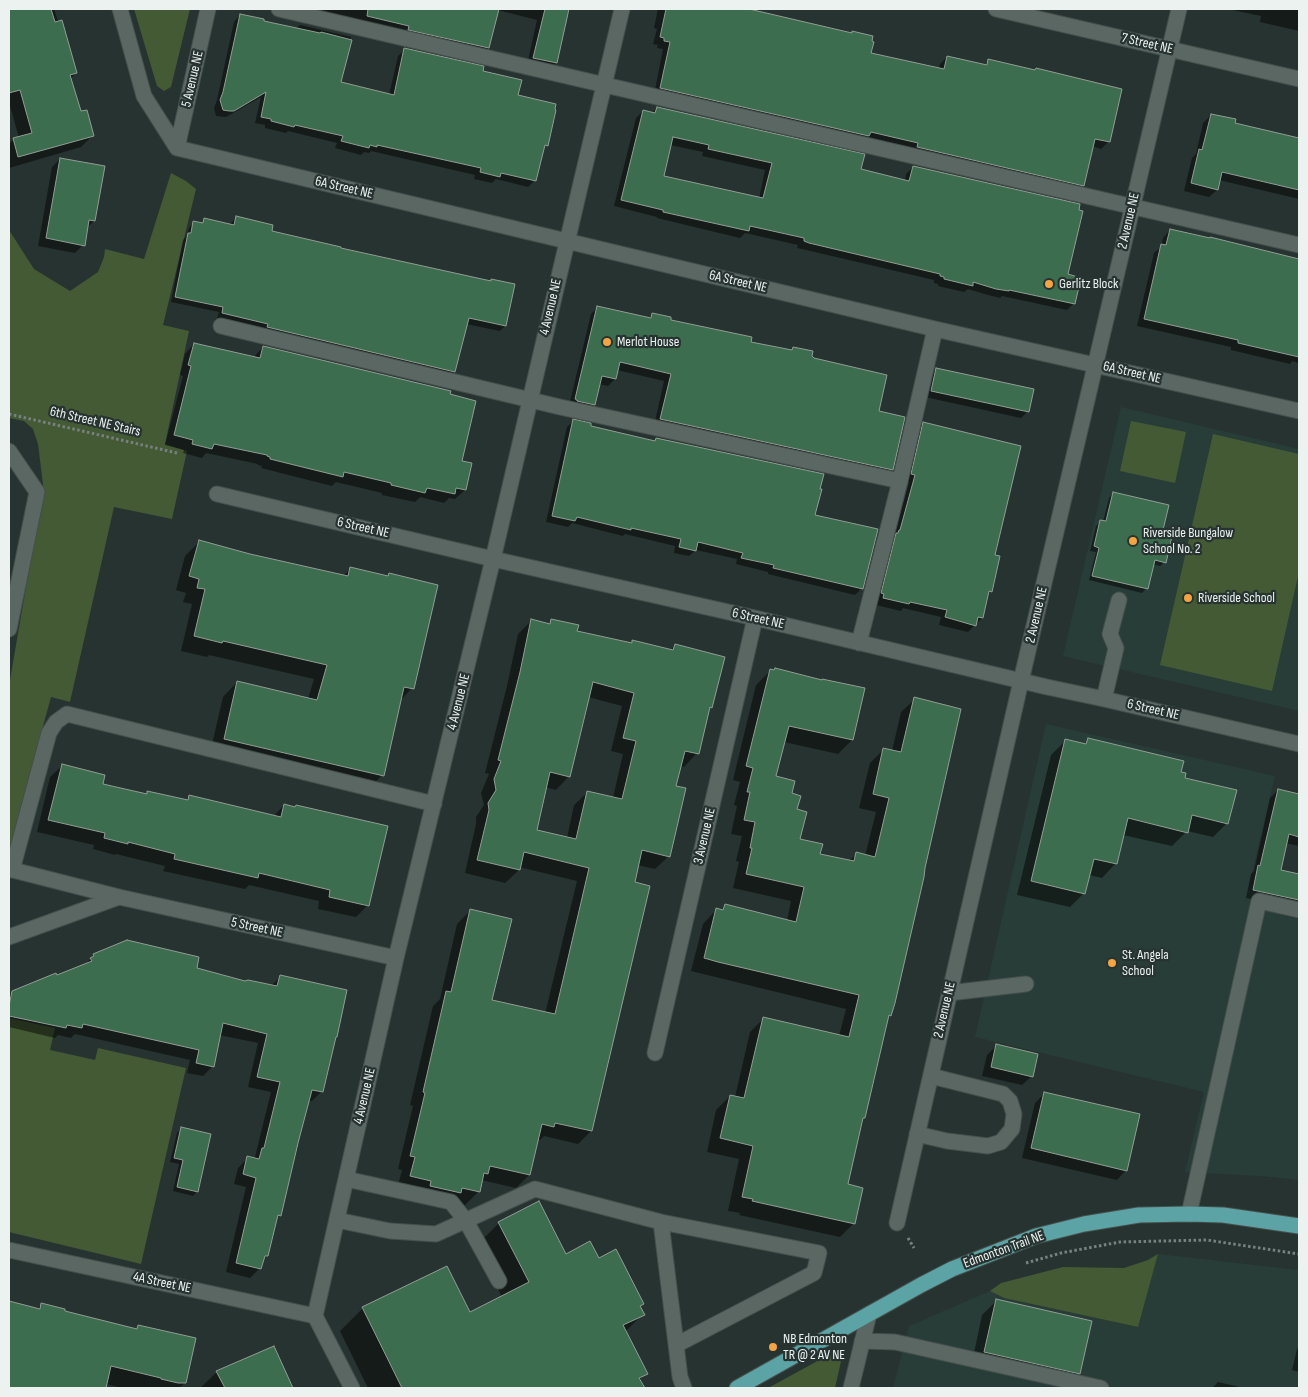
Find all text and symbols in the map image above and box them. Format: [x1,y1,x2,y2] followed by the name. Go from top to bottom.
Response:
[1120,30,1174,58] street label: 7 Street NE
[178,49,208,109] street label: 5 Avenue NE
[313,173,375,203] street label: 6A Street NE
[1114,191,1144,251] street label: 2 Avenue NE
[707,267,769,297] street label: 6A Street NE
[1059,276,1118,292] place label: Gerlitz Block
[536,277,566,337] street label: 4 Avenue NE
[1043,278,1055,290] marker: Gerlitz Block
[617,334,679,350] place label: Merlot House
[601,336,613,348] marker: Merlot House
[1101,358,1163,388] street label: 6A Street NE
[48,403,142,441] street label: 6th Street NE Stairs
[335,514,391,542] street label: 6 Street NE
[1143,525,1233,558] place label: Riverside Bungalow School No. 2
[1127,535,1139,547] marker: Riverside Bungalow School No. 2
[1022,585,1052,645] street label: 2 Avenue NE
[1198,590,1275,606] place label: Riverside School
[1182,592,1194,604] marker: Riverside School
[730,605,786,633] street label: 6 Street NE
[444,672,474,732] street label: 4 Avenue NE
[1125,696,1181,724] street label: 6 Street NE
[690,806,720,866] street label: 3 Avenue NE
[230,914,284,942] street label: 5 Street NE
[1122,947,1169,980] place label: St. Angela School
[1106,957,1118,969] marker: St. Angela School
[930,980,960,1040] street label: 2 Avenue NE
[350,1066,380,1126] street label: 4 Avenue NE
[961,1228,1047,1272] street label: Edmonton Trail NE
[132,1269,192,1297] street label: 4A Street NE
[783,1331,847,1364] place label: NB Edmonton TR @ 2 AV NE
[767,1341,779,1353] marker: NB Edmonton TR @ 2 AV NE

